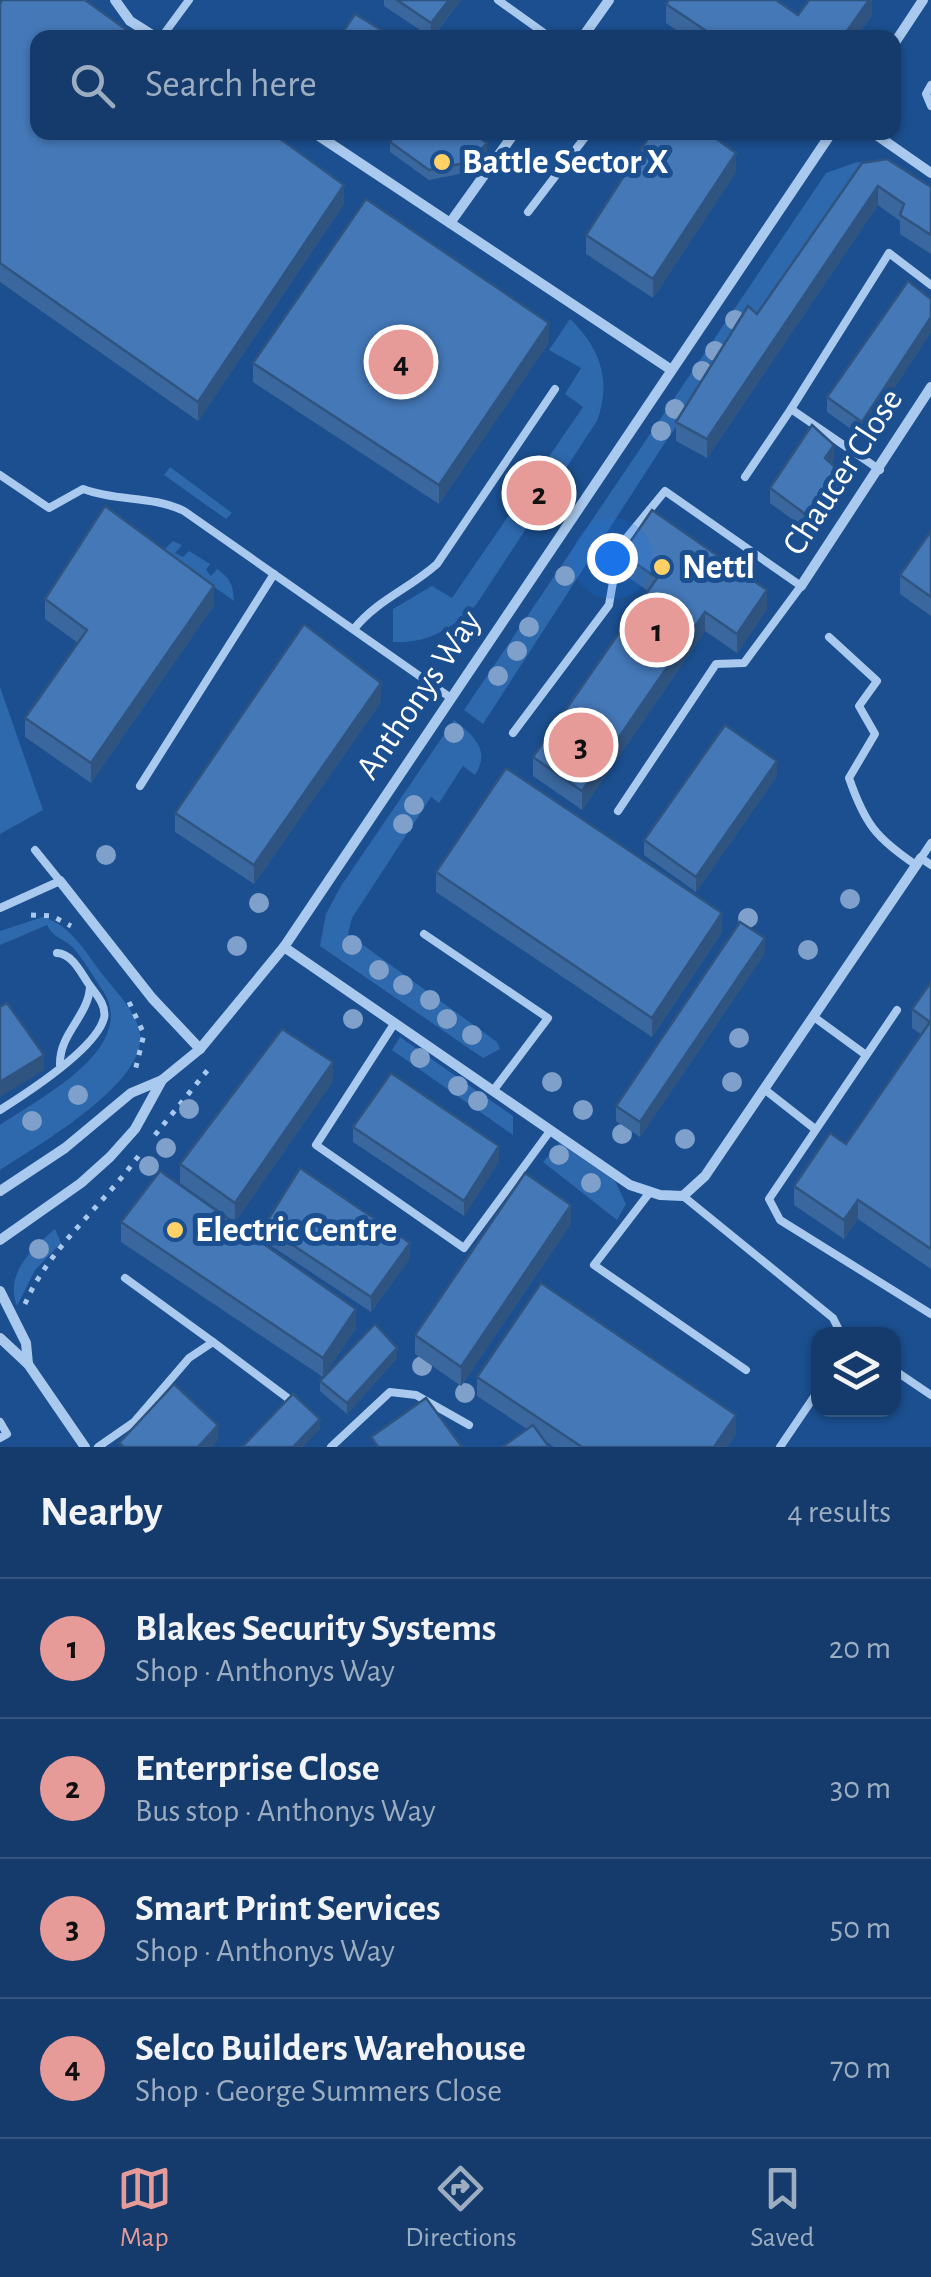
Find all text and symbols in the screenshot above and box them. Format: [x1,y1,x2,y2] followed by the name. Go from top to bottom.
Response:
[30,30,901,140] search box
[65,58,120,113] icon: search
[145,66,317,104] text: Search here
[462,145,669,180] place label: Battle Sector X
[431,151,453,173] marker: Battle Sector X
[368,324,434,400] pin: 4
[777,383,909,561] street label: Chaucer Close
[506,456,572,530] pin: 2
[587,533,638,584] your location
[682,550,755,585] place label: Nettl
[651,556,673,578] marker: Nettl
[624,592,690,668] pin: 1
[350,604,488,786] street label: Anthonys Way
[548,708,614,782] pin: 3
[195,1213,397,1248] place label: Electric Centre
[164,1219,186,1241] marker: Electric Centre
[811,1327,901,1417] map controls
[811,1327,901,1417] button: layers
[40,1491,163,1533] text: Nearby
[787,1496,891,1528] text: 4 results
[135,1610,496,1648] text: Blakes Security Systems
[67,1632,78,1664] text: 1
[829,1632,891,1664] text: 20 m
[135,1655,395,1687] text: Shop · Anthonys Way
[135,1750,380,1788] text: Enterprise Close
[65,1772,80,1804] text: 2
[830,1772,891,1804] text: 30 m
[135,1795,436,1827] text: Bus stop · Anthonys Way
[135,1890,440,1928] text: Smart Print Services
[66,1912,79,1944] text: 3
[830,1912,891,1944] text: 50 m
[135,1935,395,1967] text: Shop · Anthonys Way
[135,2030,526,2068] text: Selco Builders Warehouse
[64,2052,81,2084] text: 4
[830,2052,891,2084] text: 70 m
[135,2075,502,2107] text: Shop · George Summers Close
[117,2161,172,2255] tab: Map
[405,2161,517,2255] tab: Directions
[750,2161,814,2255] tab: Saved

